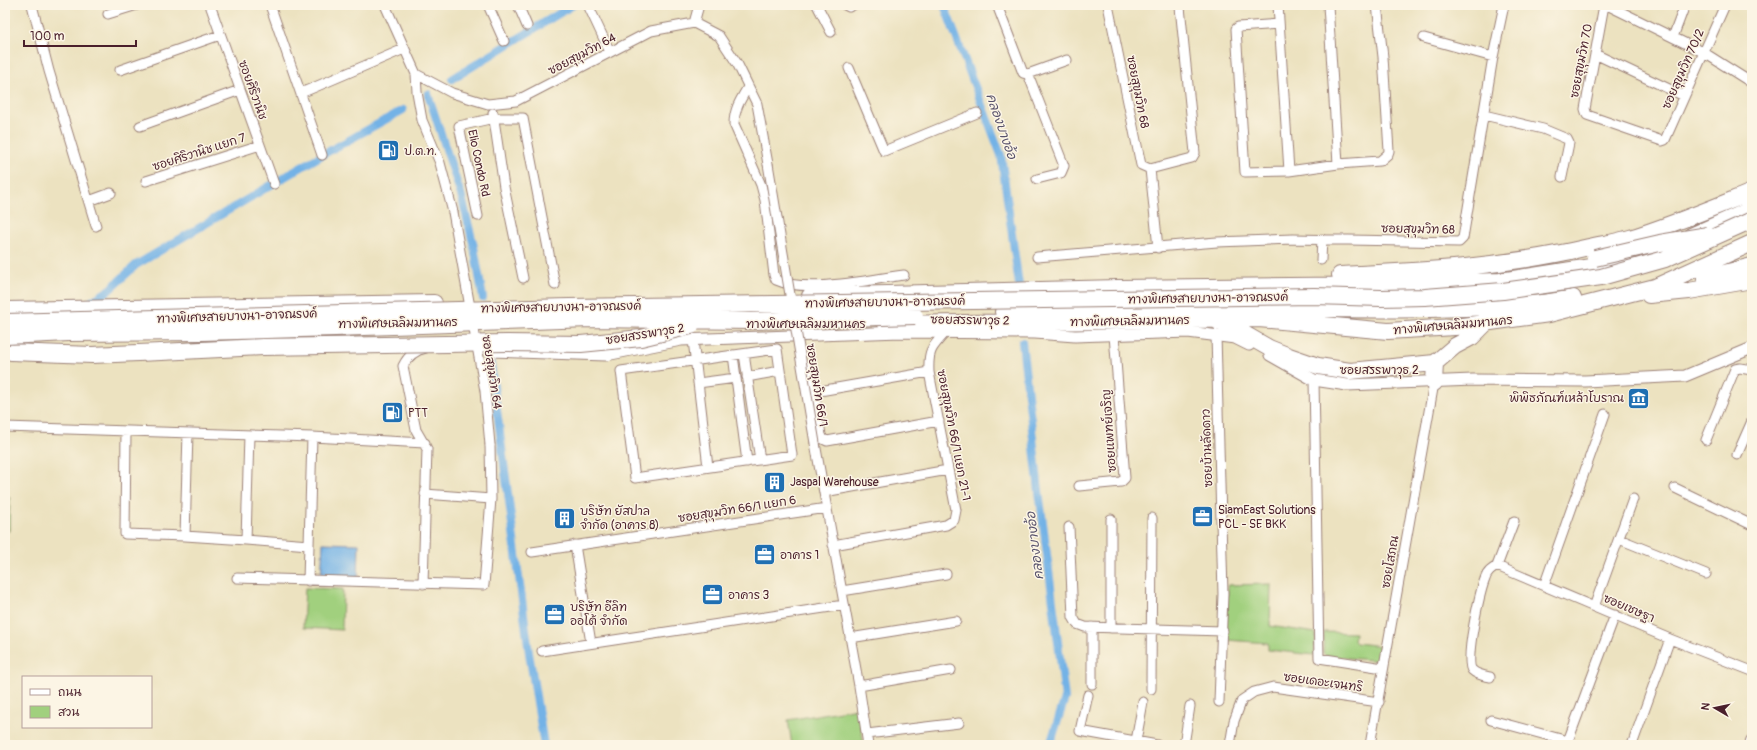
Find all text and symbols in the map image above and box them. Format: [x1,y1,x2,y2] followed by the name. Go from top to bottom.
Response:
[24,22,136,48] scale bar
[1567,23,1597,100] street label: ซอยสุขุมวิท 70
[1659,26,1709,112] street label: ซอยสุขุมวิท 70/2
[30,29,65,44] text: 100 m
[546,30,619,80] street label: ซอยสุขุมวิท 64
[1122,54,1152,130] street label: ซอยสุขุมวิท 68
[235,58,270,122] street label: ซอยศิริวานิช
[982,91,1021,163] water label: คลองบางอ้อ
[464,128,493,198] street label: Elio Condo Rd
[151,130,248,175] street label: ซอยศิริวานิช แยก 7
[375,138,401,164] fuel station icon: ป.ต.ท.
[404,144,437,159] place label: ป.ต.ท.
[1381,221,1455,239] street label: ซอยสุขุมวิท 68
[1128,289,1289,307] street label: ทางพิเศษสายบางนา-อาจณรงค์
[805,293,966,311] street label: ทางพิเศษสายบางนา-อาจณรงค์
[481,298,642,316] street label: ทางพิเศษสายบางนา-อาจณรงค์
[156,305,318,327] street label: ทางพิเศษสายบางนา-อาจณรงค์
[930,312,1010,330] street label: ซอยสรรพาวุธ 2
[1070,313,1190,330] street label: ทางพิเศษเฉลิมมหานคร
[1393,313,1513,338] street label: ทางพิเศษเฉลิมมหานคร
[338,315,458,332] street label: ทางพิเศษเฉลิมมหานคร
[746,317,866,332] street label: ทางพิเศษเฉลิมมหานคร
[605,321,686,349] street label: ซอยสรรพาวุธ 2
[477,334,505,410] street label: ซอยสุขุมวิท 64
[802,342,830,428] street label: ซอยสุขุมวิท 66/1
[1339,363,1419,379] street label: ซอยสรรพาวุธ 2
[932,368,974,502] street label: ซอยสุขุมวิท 66/1 แยก 21-1
[1626,385,1652,411] museum icon: พิพิธภัณฑ์เหล้าโบราณ
[1098,389,1120,473] street label: ซอยแพทย์เจริญ
[1509,390,1625,406] place label: พิพิธภัณฑ์เหล้าโบราณ
[379,400,405,426] fuel station icon: PTT
[408,406,428,421] place label: PTT
[1199,408,1216,488] street label: ซอยบ้านลัดดาว
[762,469,788,495] building icon: Jaspal Warehouse
[790,475,879,490] place label: Jaspal Warehouse
[677,493,797,527] street label: ซอยสุขุมวิท 66/1 แยก 6
[1218,503,1316,532] place label: SiamEast Solutions PCL - SE BKK
[580,504,659,533] place label: บริษัท ยัสปาล จำกัด (อาคาร 8)
[1189,504,1215,530] office icon: SiamEast Solutions PCL - SE BKK
[552,505,578,531] building icon: บริษัท ยัสปาล จำกัด (อาคาร 8)
[1022,510,1047,581] water label: คลองบางอ้อ
[1377,534,1403,590] street label: ซอยโสภณ
[751,542,777,568] office icon: อาคาร 1
[780,548,819,563] place label: อาคาร 1
[699,582,725,608] office icon: อาคาร 3
[728,588,770,603] place label: อาคาร 3
[1601,591,1657,626] street label: ซอยเชษฐา
[570,600,627,629] place label: บริษัท อีลิท ออโต้ จำกัด
[542,601,568,627] office icon: บริษัท อีลิท ออโต้ จำกัด
[1282,670,1364,696] street label: ซอยเดอะเจนทริ
[22,676,152,728] legend
[58,685,82,700] text: ถนน
[1695,688,1735,728] north arrow
[1699,701,1713,711] text: N
[58,705,79,720] text: สวน

